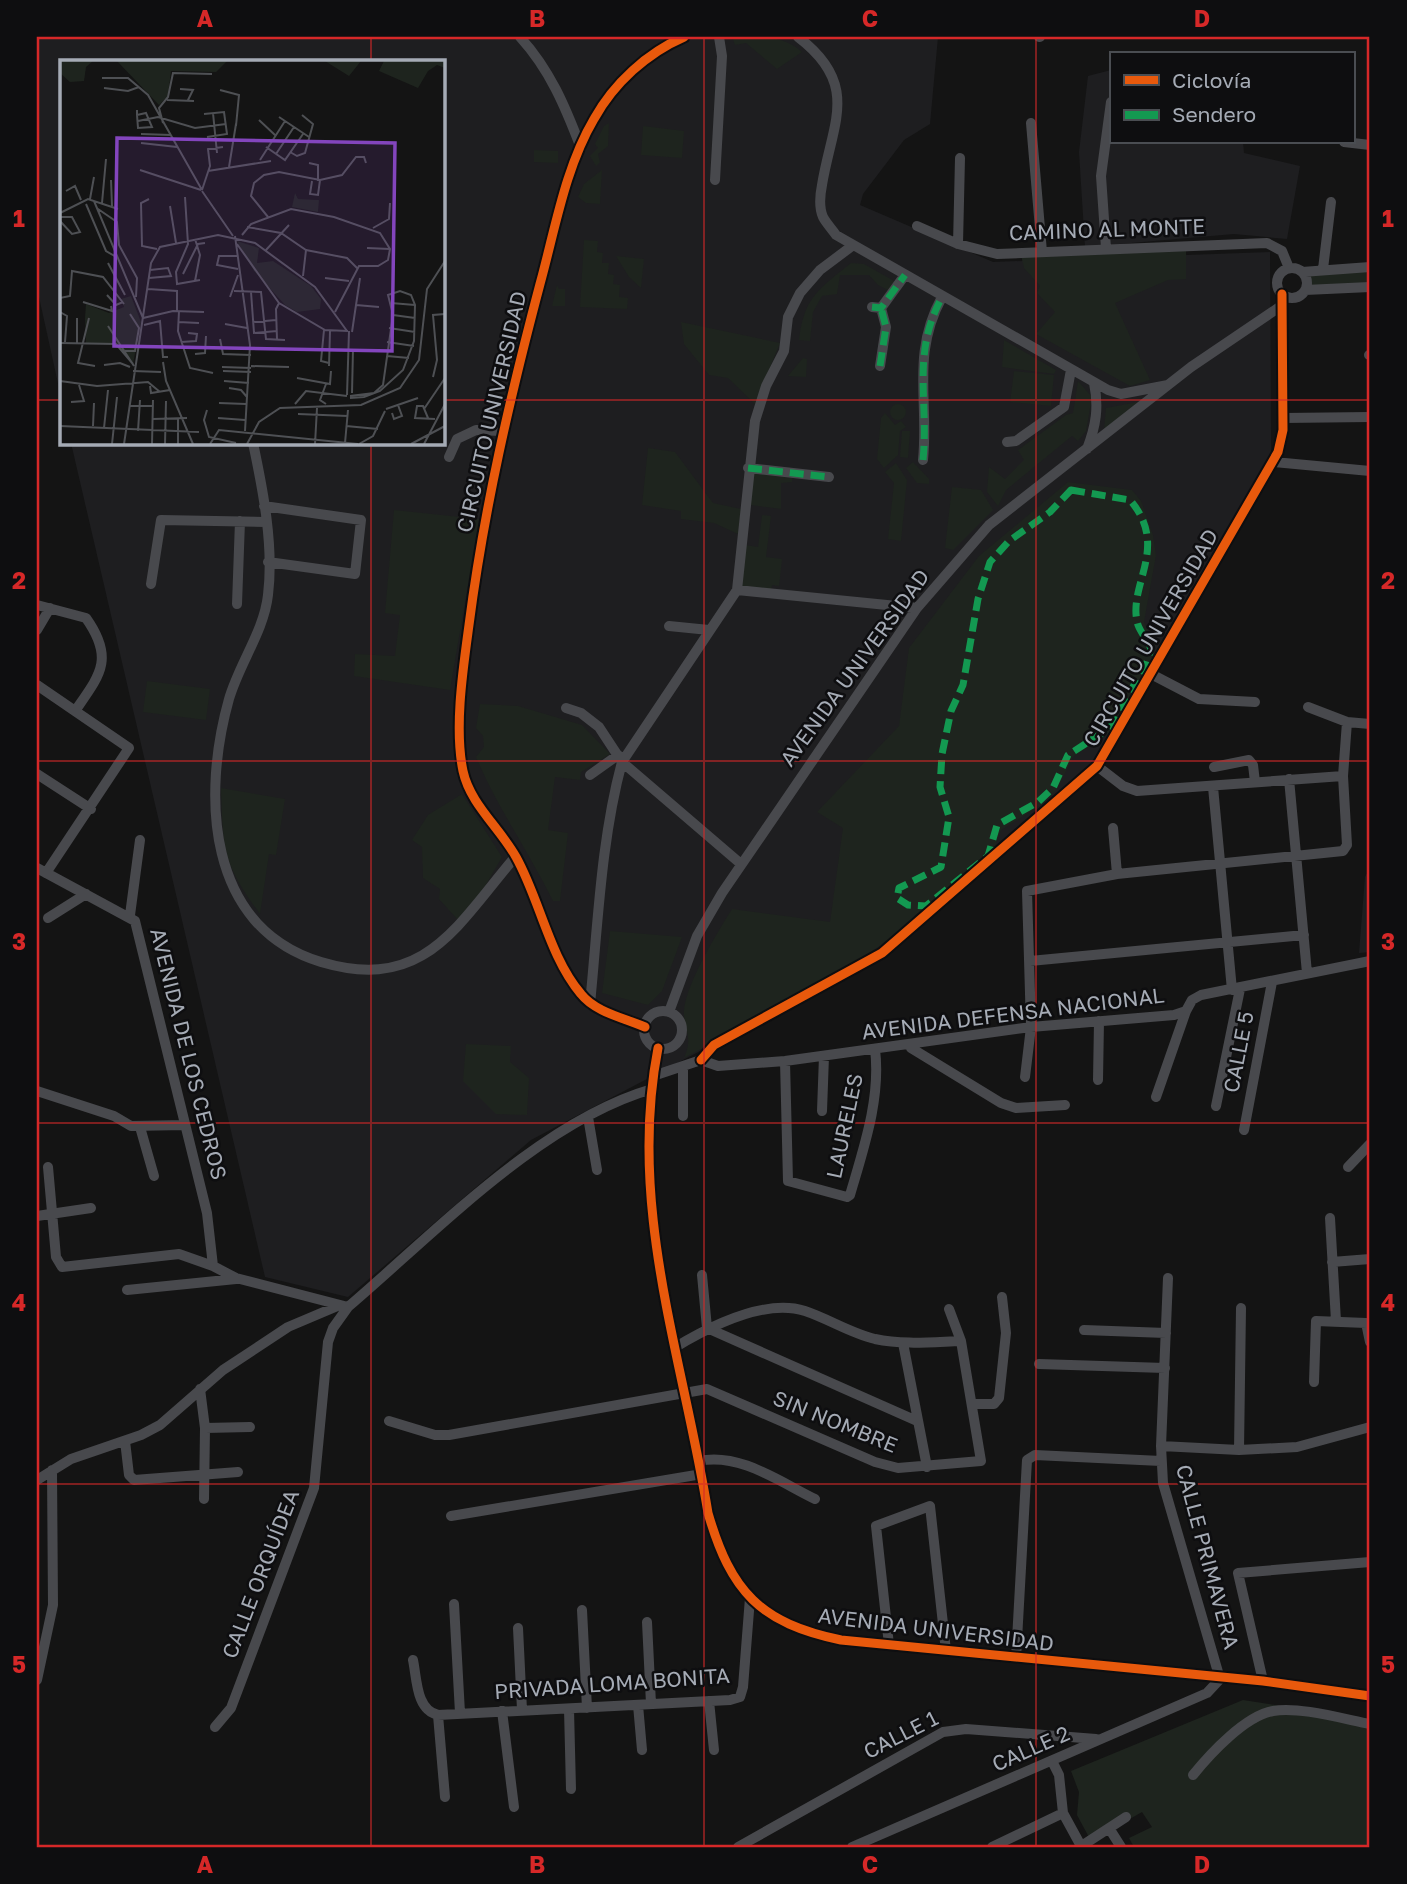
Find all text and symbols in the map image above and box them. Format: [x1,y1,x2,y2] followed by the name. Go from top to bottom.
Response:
[197,4,214,32] text: A
[529,4,545,32] text: B
[862,4,878,32] text: C
[1194,4,1210,32] text: D
[1110,52,1354,144] legend
[60,60,444,444] inset map
[1172,67,1251,93] text: Ciclovía
[1172,101,1256,127] text: Sendero
[13,204,25,232] text: 1
[1382,204,1394,232] text: 1
[1009,213,1205,245] street label: CAMINO AL MONTE
[451,289,531,535] street label: CIRCUITO UNIVERSIDAD
[1077,524,1223,751] street label: CIRCUITO UNIVERSIDAD
[774,564,934,771] street label: AVENIDA UNIVERSIDAD
[12,566,26,594] text: 2
[1381,566,1395,594] text: 2
[145,925,233,1182] street label: AVENIDA DE LOS CEDROS
[12,927,26,955] text: 3
[1381,927,1395,955] text: 3
[860,982,1166,1044] street label: AVENIDA DEFENSA NACIONAL
[1217,1009,1259,1095] street label: CALLE 5
[820,1071,868,1181] street label: LAURELES
[12,1288,26,1316] text: 4
[1381,1288,1395,1316] text: 4
[769,1384,901,1458] street label: SIN NOMBRE
[1171,1462,1245,1652] street label: CALLE PRIMAVERA
[216,1486,304,1662] street label: CALLE ORQUÍDEA
[817,1602,1055,1656] street label: AVENIDA UNIVERSIDAD
[12,1650,26,1678] text: 5
[1381,1650,1395,1678] text: 5
[493,1662,731,1704] street label: PRIVADA LOMA BONITA
[859,1704,942,1764] street label: CALLE 1
[988,1720,1073,1777] street label: CALLE 2
[197,1850,214,1878] text: A
[529,1850,545,1878] text: B
[862,1850,878,1878] text: C
[1194,1850,1210,1878] text: D

